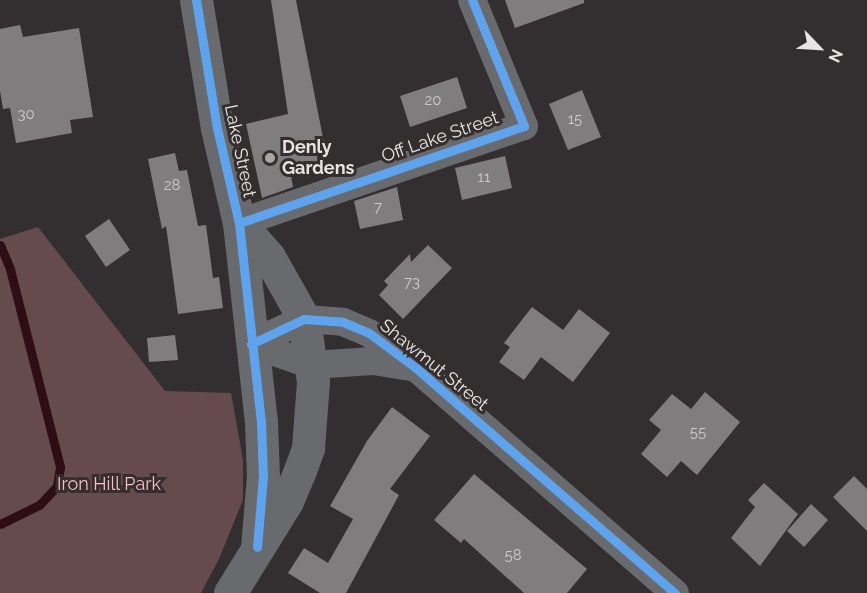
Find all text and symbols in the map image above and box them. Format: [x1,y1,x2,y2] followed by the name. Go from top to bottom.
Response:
[789,18,849,78] north arrow
[825,46,847,65] text: N
[425,92,441,110] house number: 20
[220,103,260,199] street label: Lake Street
[17,106,35,124] house number: 30
[378,107,502,167] street label: Off Lake Street
[568,111,582,129] house number: 15
[282,137,354,180] place label: Denly Gardens
[263,151,277,165] marker: Denly Gardens
[478,169,490,187] house number: 11
[164,177,180,195] house number: 28
[374,199,382,217] house number: 7
[404,274,420,292] house number: 73
[375,315,493,415] street label: Shawmut Street
[690,424,706,442] house number: 55
[57,473,161,495] park label: Iron Hill Park
[504,547,522,565] house number: 58

